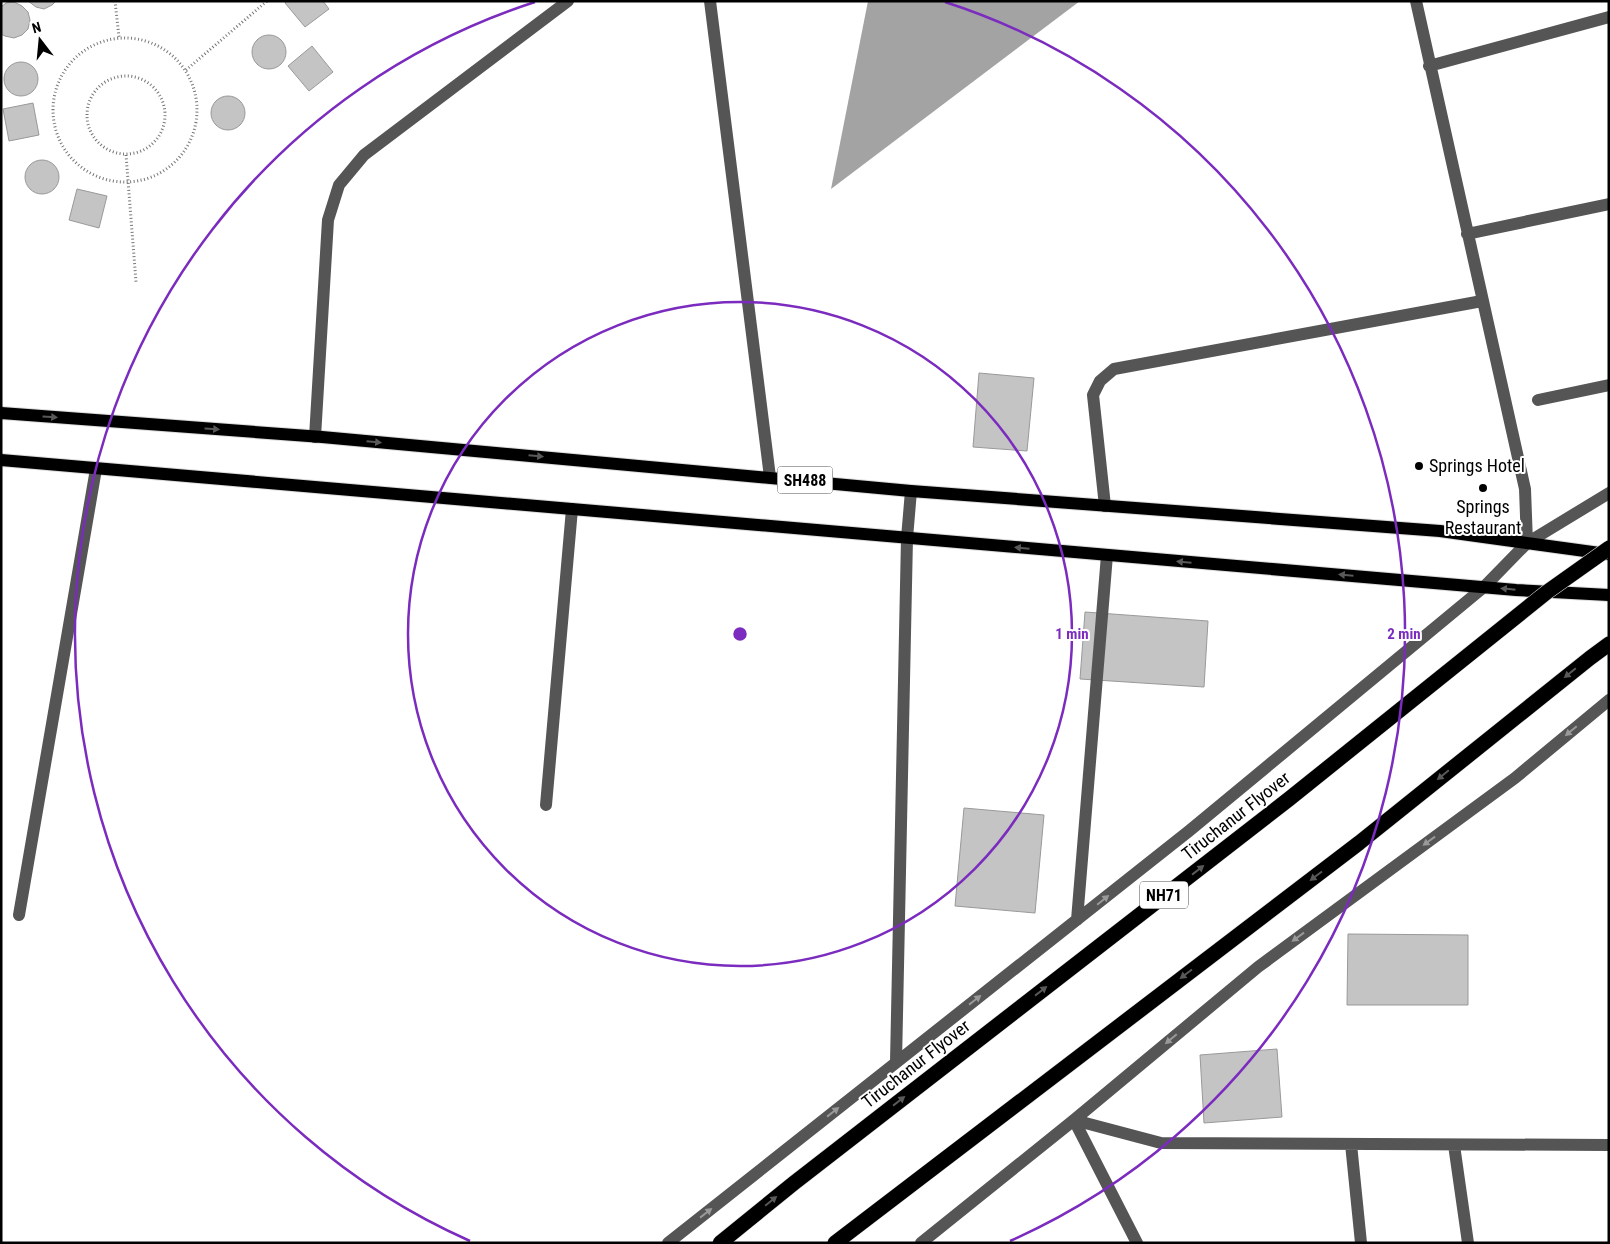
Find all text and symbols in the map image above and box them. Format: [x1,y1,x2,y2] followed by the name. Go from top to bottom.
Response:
[15,15,65,65] north arrow
[30,19,43,36] text: N
[42,413,58,421] one-way arrow
[204,425,220,433] one-way arrow
[366,438,382,446] one-way arrow
[528,452,544,460] one-way arrow
[1429,455,1525,476] place label: Springs Hotel
[1413,460,1425,472] marker: Springs Hotel
[778,466,832,494] road number: SH488
[1477,482,1489,494] marker: Springs Restaurant
[1445,496,1521,538] place label: Springs Restaurant
[1014,544,1030,552] one-way arrow
[1176,557,1192,565] one-way arrow
[1338,571,1354,579] one-way arrow
[1499,585,1515,593] one-way arrow
[731,625,749,643] centre of rings
[1055,625,1089,643] text: 1 min
[1387,625,1421,643] text: 2 min
[1564,668,1577,679] one-way arrow
[1565,726,1578,737] one-way arrow
[1178,767,1294,864] street label: Tiruchanur Flyover
[1437,770,1450,781] one-way arrow
[1423,836,1436,847] one-way arrow
[1191,864,1204,875] one-way arrow
[1309,870,1322,881] one-way arrow
[1140,882,1188,908] road number: NH71
[1096,894,1109,905] one-way arrow
[1292,932,1305,943] one-way arrow
[1180,969,1193,980] one-way arrow
[1034,985,1047,996] one-way arrow
[968,995,981,1006] one-way arrow
[858,1015,974,1112] street label: Tiruchanur Flyover
[1165,1033,1177,1044] one-way arrow
[892,1095,905,1106] one-way arrow
[827,1106,840,1117] one-way arrow
[764,1195,777,1206] one-way arrow
[699,1207,712,1218] one-way arrow

